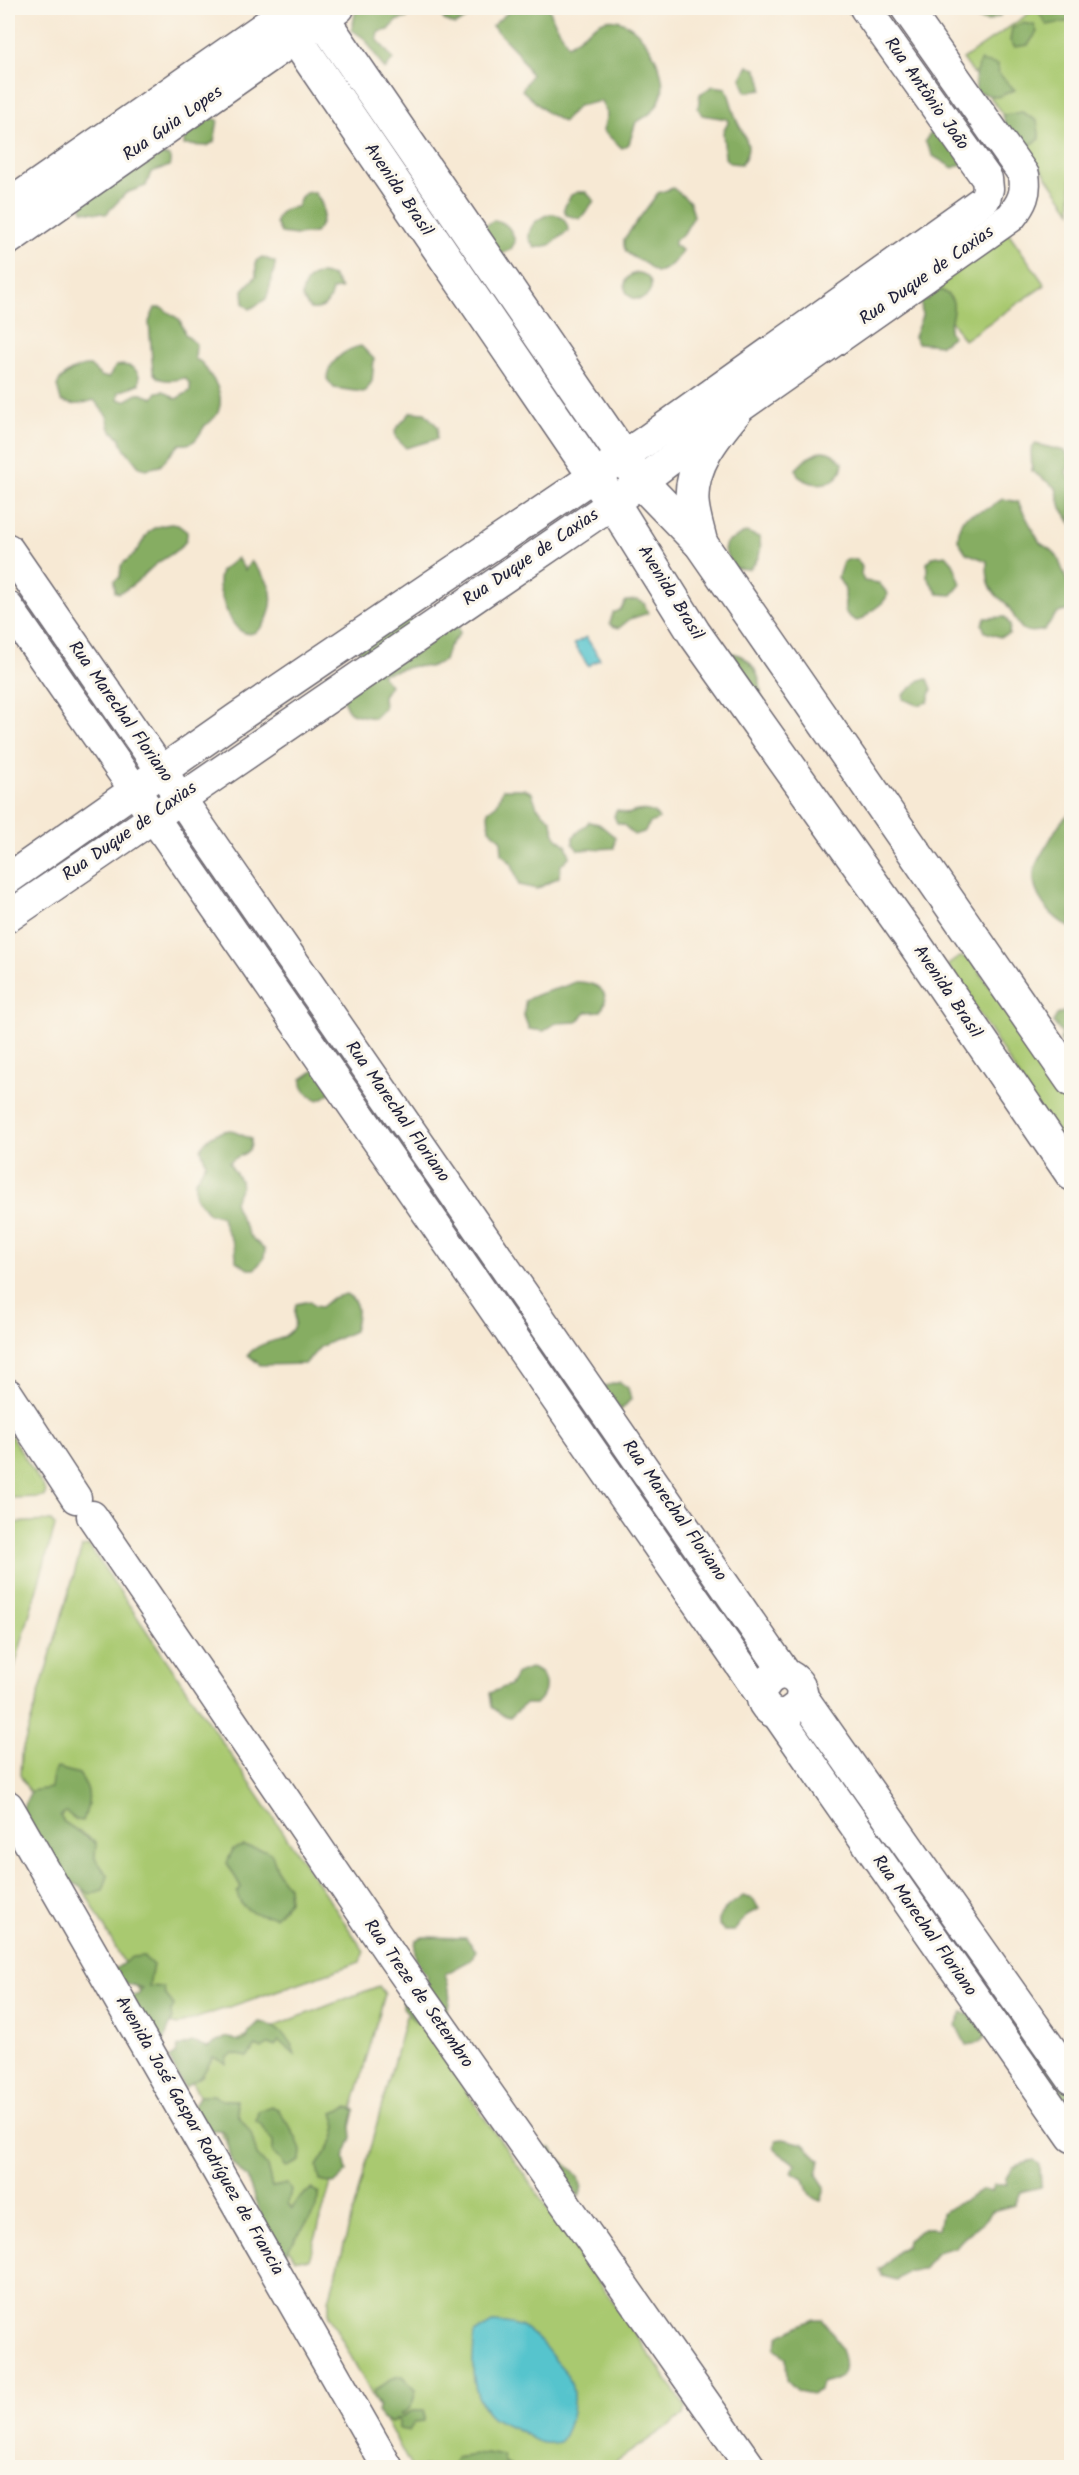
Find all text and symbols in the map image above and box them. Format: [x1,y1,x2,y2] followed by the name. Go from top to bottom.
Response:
[876,31,976,157] street label: Rua Antônio João
[117,78,229,169] street label: Rua Guia Lopes
[356,137,440,243] street label: Avenida Brasil
[853,218,1001,334] street label: Rua Duque de Caxias
[457,501,605,615] street label: Rua Duque de Caxias
[629,540,711,647] street label: Avenida Brasil
[60,635,180,789] street label: Rua Marechal Floriano
[56,774,204,890] street label: Rua Duque de Caxias
[905,939,989,1045] street label: Avenida Brasil
[337,1035,457,1189] street label: Rua Marechal Floriano
[614,1434,734,1588] street label: Rua Marechal Floriano
[864,1849,984,2003] street label: Rua Marechal Floriano
[355,1913,481,2075] street label: Rua Treze de Setembro
[107,1991,291,2281] street label: Avenida José Gaspar Rodríguez de Francia

